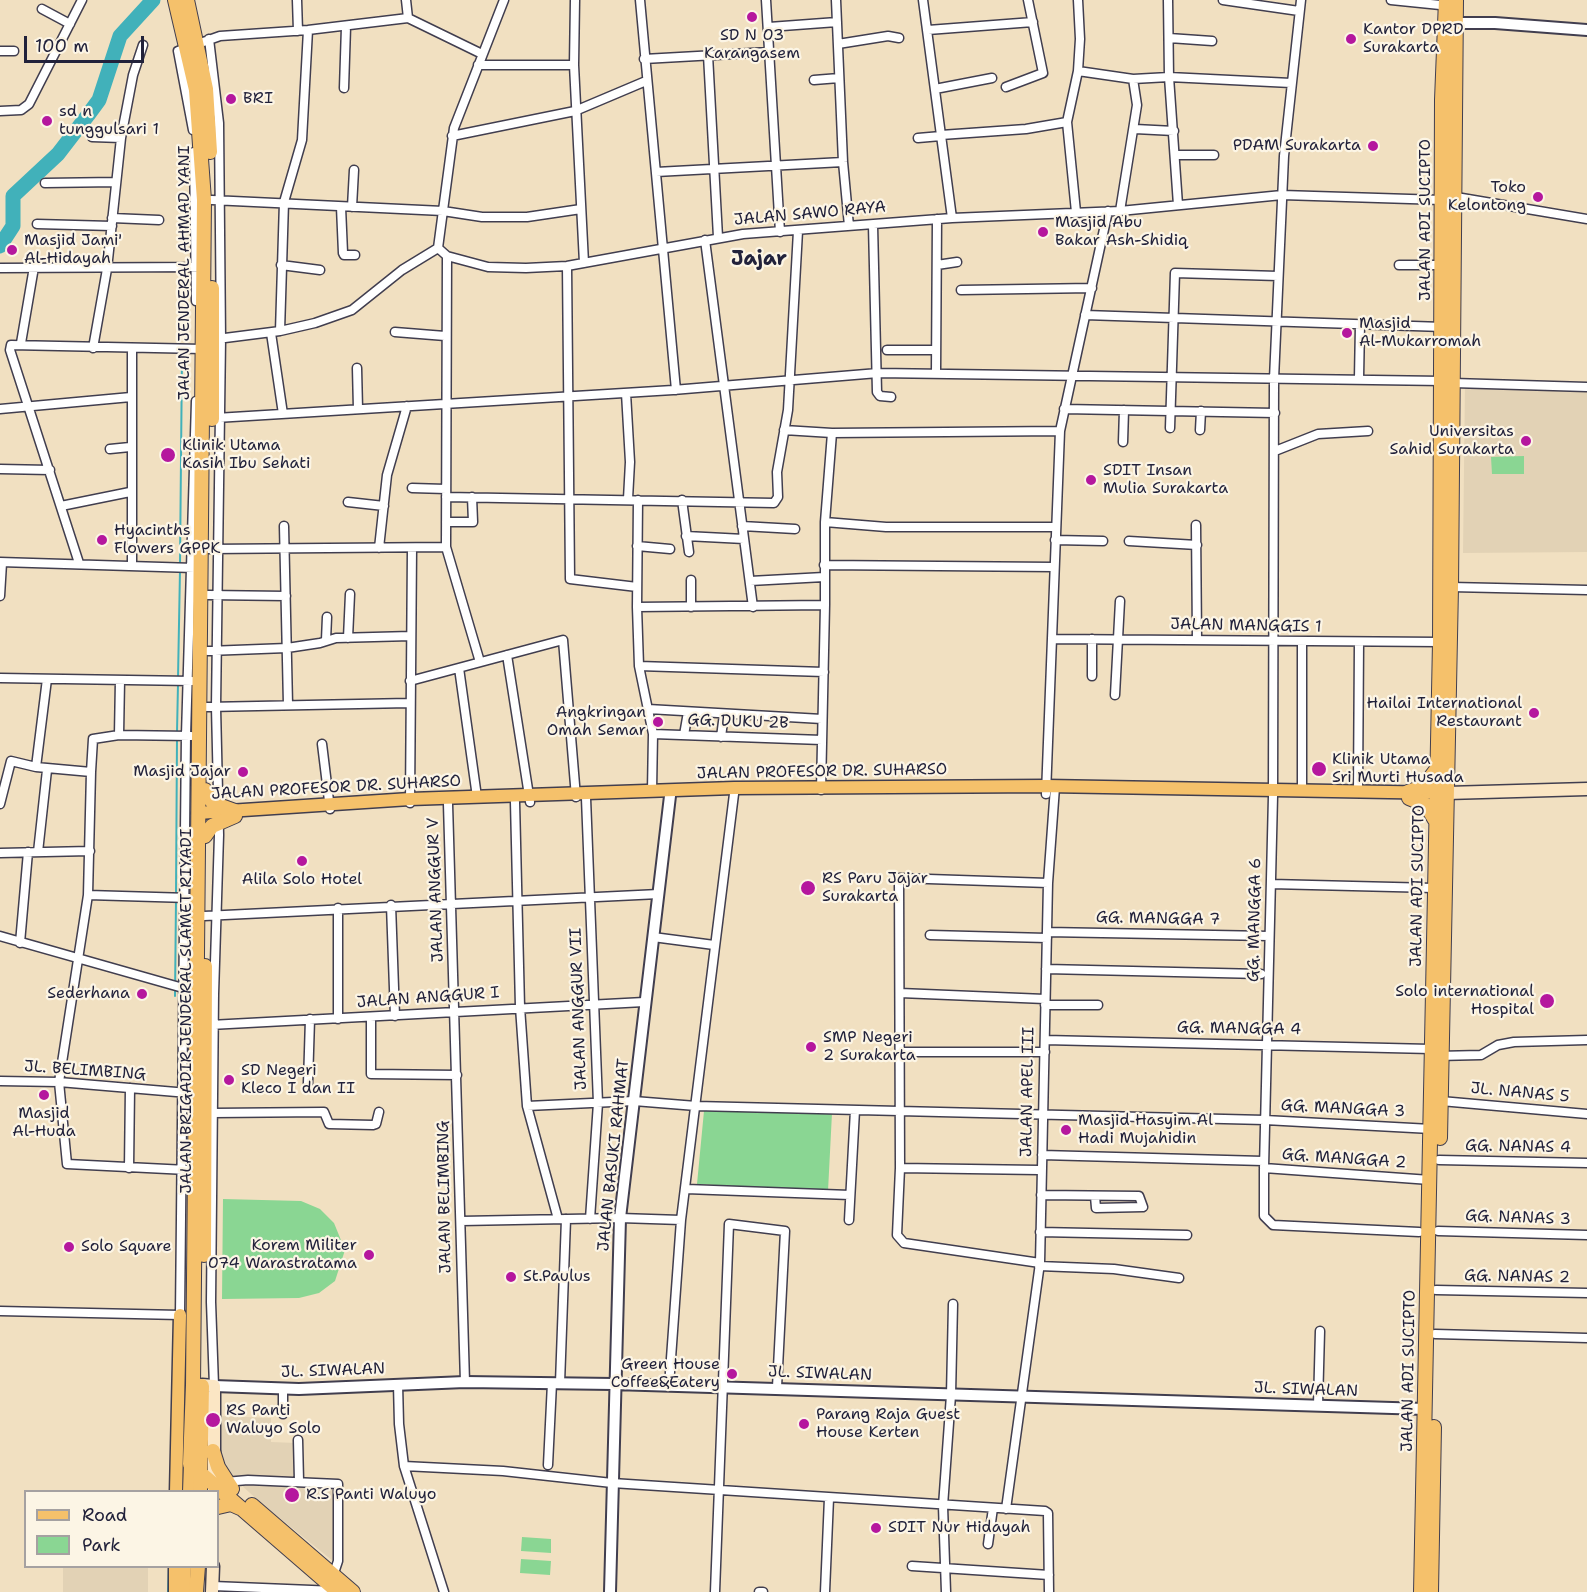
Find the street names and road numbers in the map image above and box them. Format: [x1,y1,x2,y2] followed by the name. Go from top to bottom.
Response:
[1416,139,1436,301] street label: JALAN ADI SUCIPTO
[175,145,195,401] street label: JALAN JENDERAL AHMAD YANI
[733,198,887,230] street label: JALAN SAWO RAYA
[1170,615,1322,637] street label: JALAN MANGGIS 1
[687,711,789,733] street label: GG. DUKU 2B
[697,760,947,784] street label: JALAN PROFESOR DR. SUHARSO
[210,772,462,804] street label: JALAN PROFESOR DR. SUHARSO
[1407,805,1429,967] street label: JALAN ADI SUCIPTO
[424,817,448,963] street label: JALAN ANGGUR V
[177,828,197,1194] street label: JALAN BRIGADIR JENDERAL SLAMET RIYADI
[1244,858,1266,982] street label: GG. MANGGA 6
[1096,908,1220,930] street label: GG. MANGGA 7
[567,927,591,1091] street label: JALAN ANGGUR VII
[356,983,500,1013] street label: JALAN ANGGUR I
[1177,1018,1301,1040] street label: GG. MANGGA 4
[1017,1027,1039,1157] street label: JALAN APEL III
[23,1057,147,1085] street label: JL. BELIMBING
[594,1058,634,1252] street label: JALAN BASUKI RAHMAT
[1470,1079,1570,1107] street label: JL. NANAS 5
[1280,1096,1406,1122] street label: GG. MANGGA 3
[434,1120,456,1274] street label: JALAN BELIMBING
[1465,1136,1571,1158] street label: GG. NANAS 4
[1281,1145,1407,1173] street label: GG. MANGGA 2
[1465,1207,1571,1229] street label: GG. NANAS 3
[1464,1266,1570,1288] street label: GG. NANAS 2
[1398,1290,1420,1452] street label: JALAN ADI SUCIPTO
[281,1360,385,1382] street label: JL. SIWALAN
[768,1363,872,1385] street label: JL. SIWALAN
[1254,1379,1358,1401] street label: JL. SIWALAN

